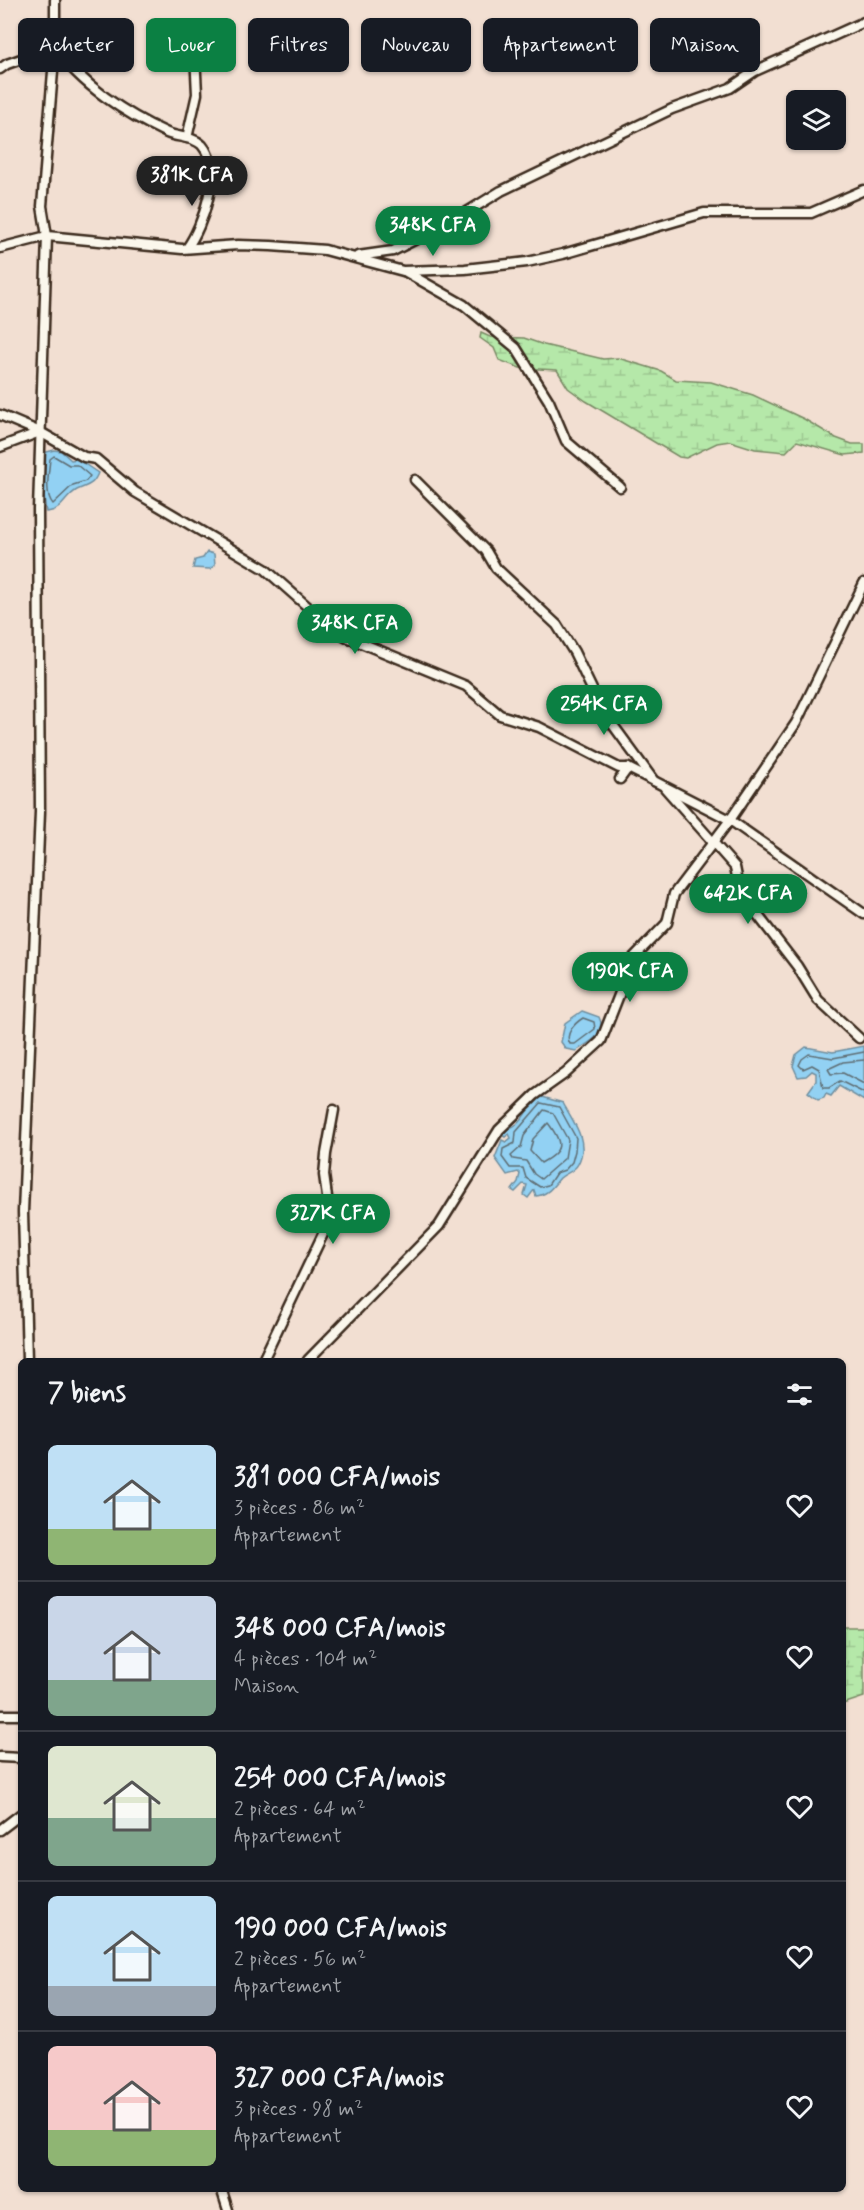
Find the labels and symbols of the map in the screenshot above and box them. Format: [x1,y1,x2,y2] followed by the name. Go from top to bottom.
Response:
[130,156,254,207] pin: 381K CFA
[371,206,495,257] pin: 348K CFA
[293,604,417,655] pin: 348K CFA
[542,685,666,736] pin: 254K CFA
[686,874,810,925] pin: 642K CFA
[568,952,692,1003] pin: 190K CFA
[271,1194,395,1245] pin: 327K CFA

